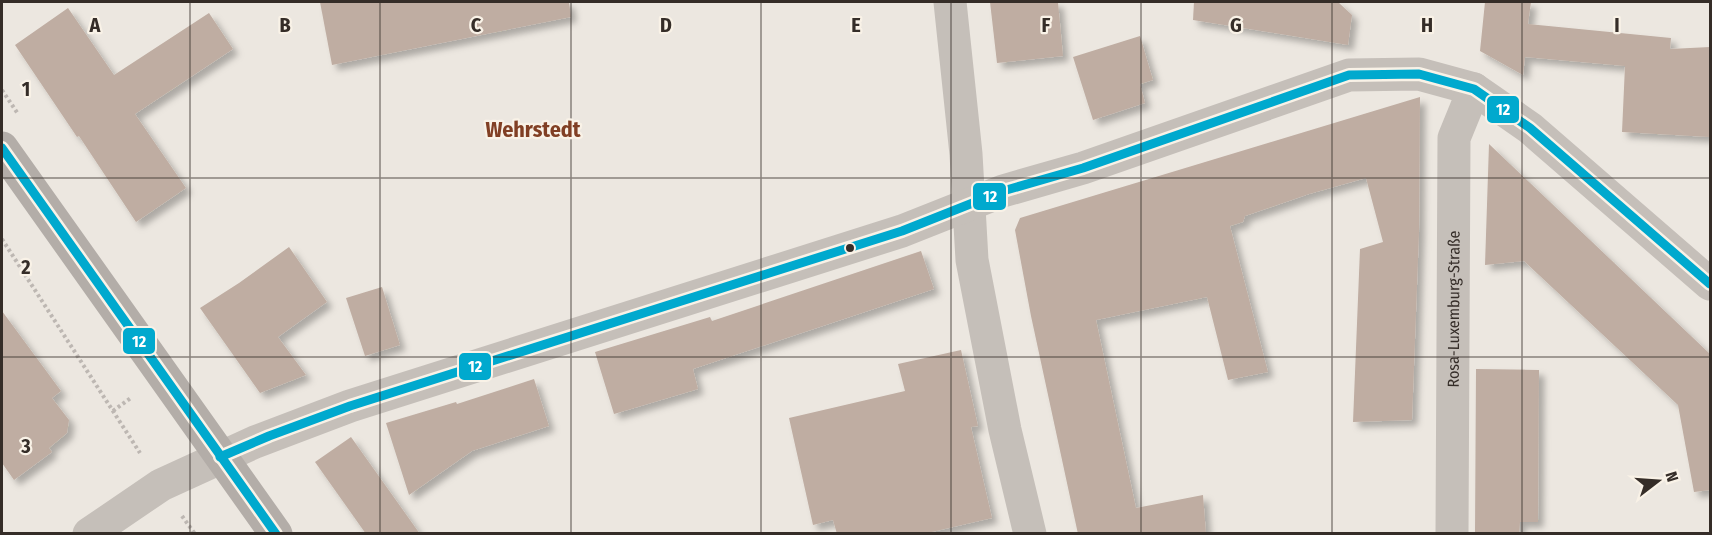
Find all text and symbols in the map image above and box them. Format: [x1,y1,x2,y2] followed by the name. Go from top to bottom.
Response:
[89,13,102,37] text: A
[279,13,291,37] text: B
[471,13,482,37] text: C
[660,13,672,37] text: D
[851,13,861,37] text: E
[1042,13,1051,37] text: F
[1230,13,1242,37] text: G
[1421,13,1433,37] text: H
[1614,13,1620,37] text: I
[22,77,30,101] text: 1
[1486,95,1520,124] line badge: 12
[1496,100,1511,119] text: 12
[485,116,581,143] district label: Wehrstedt
[972,182,1007,211] line badge: 12
[983,187,998,206] text: 12
[1443,230,1463,388] street label: Rosa-Luxemburg-Straße
[844,242,856,254] unlabelled marker
[20,255,31,279] text: 2
[122,327,156,355] line badge: 12
[132,332,147,351] text: 12
[458,352,492,381] line badge: 12
[468,357,483,376] text: 12
[20,434,31,458] text: 3
[1628,451,1688,511] north arrow
[1661,469,1682,484] text: N

